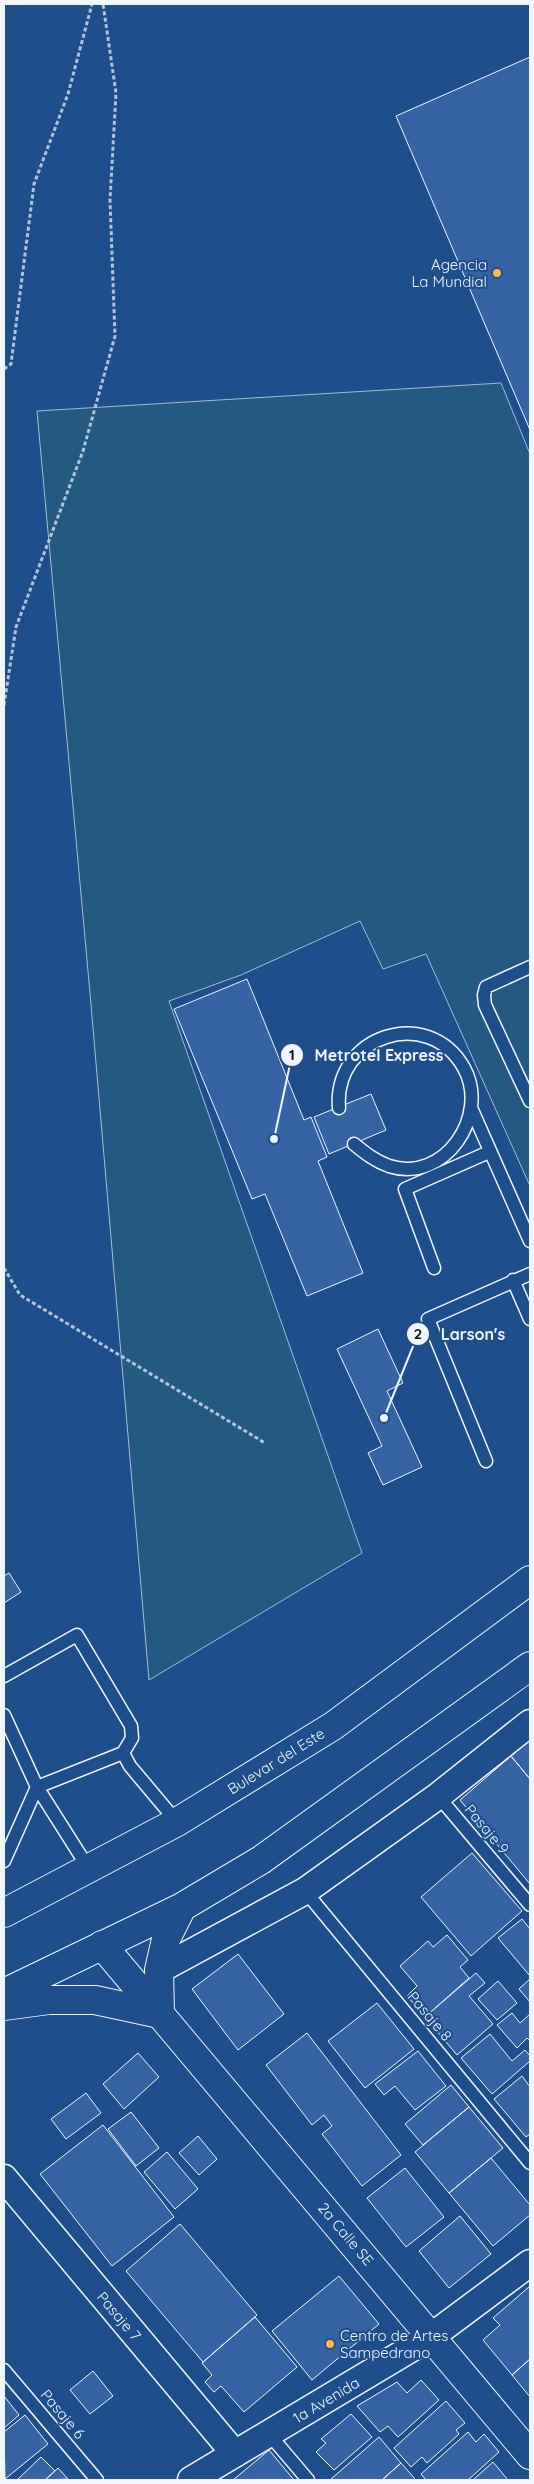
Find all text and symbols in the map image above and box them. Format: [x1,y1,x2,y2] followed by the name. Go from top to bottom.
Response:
[411,255,487,291] place label: Agencia La Mundial
[491,267,503,279] marker: Agencia La Mundial
[280,1040,454,1071] callout: Metrotel Express
[289,1045,295,1064] text: 1
[315,1045,444,1065] text: Metrotel Express
[406,1319,515,1350] callout: Larson's
[414,1324,422,1343] text: 2
[441,1324,505,1344] text: Larson's
[224,1724,328,1798] street label: Bulevar del Este
[461,1800,513,1858] street label: Pasaje 9
[404,1987,456,2045] street label: Pasaje 8
[314,2199,378,2269] street label: 2a Calle SE
[93,2287,145,2345] street label: Pasaje 7
[340,2326,448,2362] place label: Centro de Artes Sampedrano
[324,2338,336,2350] marker: Centro de Artes Sampedrano
[289,2373,363,2427] street label: 1a Avenida
[37,2385,89,2443] street label: Pasaje 6

